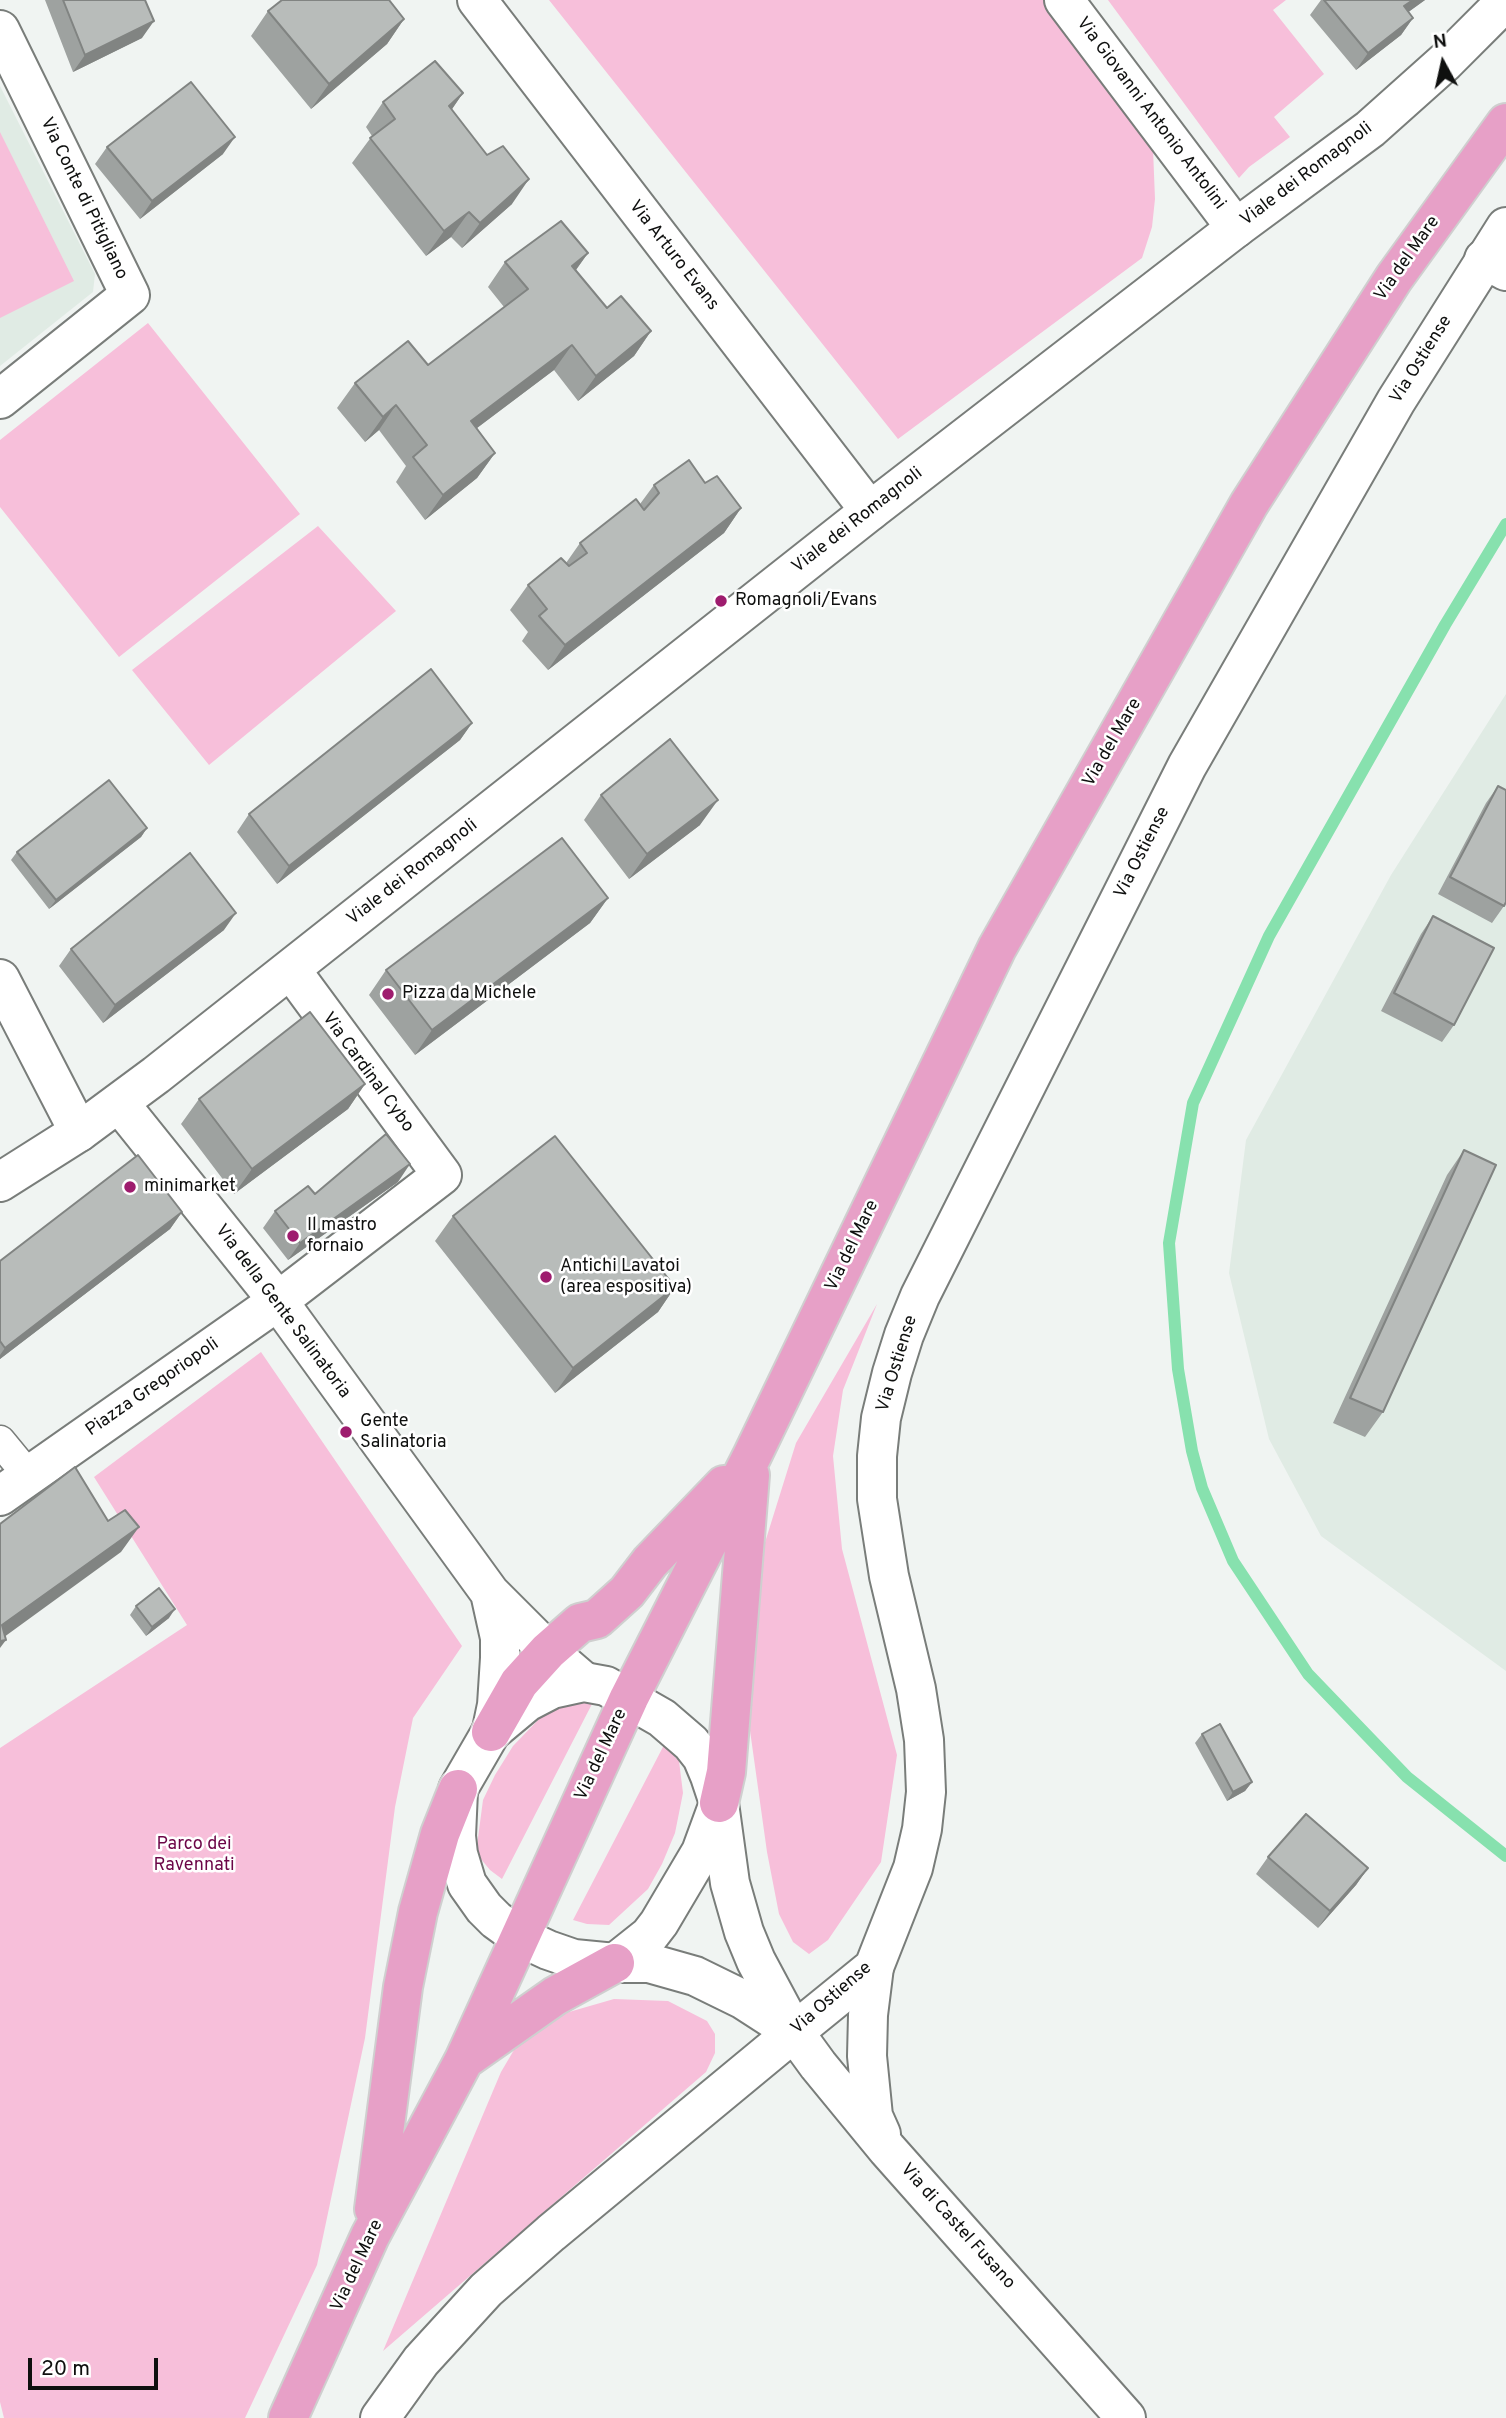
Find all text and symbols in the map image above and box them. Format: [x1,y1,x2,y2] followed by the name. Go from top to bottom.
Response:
[1071,14,1229,214] street label: Via Giovanni Antonio Antolini
[1408,28,1478,98] north arrow
[1432,29,1449,55] text: N
[34,114,132,284] street label: Via Conte di Pitigliano
[1237,118,1377,232] street label: Viale dei Romagnoli
[623,197,723,315] street label: Via Arturo Evans
[1371,212,1445,306] street label: Via del Mare
[1386,312,1458,408] street label: Via Ostiense
[788,463,928,579] street label: Viale dei Romagnoli
[735,590,877,612] place label: Romagnoli/Evans
[713,593,729,609] marker: Romagnoli/Evans
[1079,695,1147,791] street label: Via del Mare
[1111,804,1175,902] street label: Via Ostiense
[343,815,483,931] street label: Viale dei Romagnoli
[402,983,536,1005] place label: Pizza da Michele
[380,986,396,1002] marker: Pizza da Michele
[316,1009,418,1137] street label: Via Cardinal Cybo
[144,1176,236,1198] place label: minimarket
[122,1179,138,1195] marker: minimarket
[822,1197,884,1295] street label: Via del Mare
[307,1215,377,1258] place label: Il mastro fornaio
[210,1221,354,1403] street label: Via della Gente Salinatoria
[285,1228,301,1244] marker: Il mastro fornaio
[560,1256,692,1298] place label: Antichi Lavatoi (area espositiva)
[538,1269,554,1285] marker: Antichi Lavatoi (area espositiva)
[873,1313,923,1415] street label: Via Ostiense
[82,1334,224,1442] street label: Piazza Gregoriopoli
[360,1411,446,1454] place label: Gente Salinatoria
[338,1424,354,1440] marker: Gente Salinatoria
[571,1706,633,1804] street label: Via del Mare
[153,1834,235,1876] park label: Parco dei Ravennati
[787,1958,877,2040] street label: Via Ostiense
[895,2160,1019,2294] street label: Via di Castel Fusano
[327,2217,389,2315] street label: Via del Mare
[32,2344,161,2388] scale bar
[41,2356,90,2383] text: 20 m

